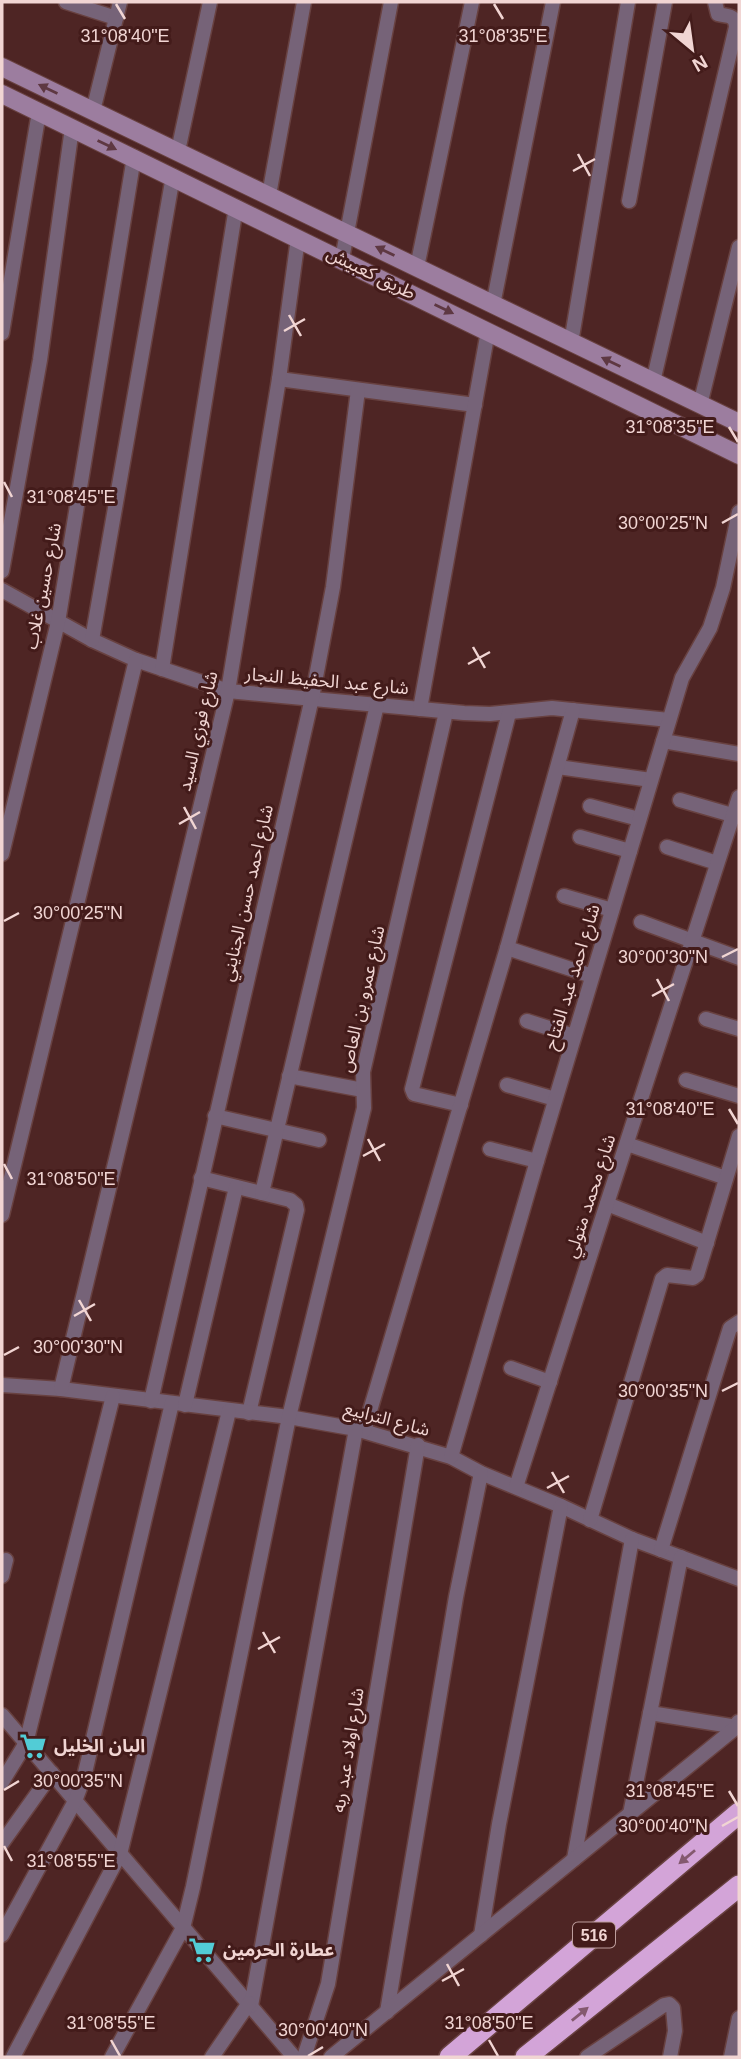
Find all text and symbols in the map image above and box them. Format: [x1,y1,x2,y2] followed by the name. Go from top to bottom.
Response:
[657,14,727,84] north arrow
[80,26,170,46] text: 31°08'40"E
[458,26,548,46] text: 31°08'35"E
[689,51,711,76] text: N
[38,83,58,94] one-way arrow
[97,139,118,150] one-way arrow
[323,243,419,304] street label: طريق كعبيش
[375,246,395,257] one-way arrow
[434,304,454,315] one-way arrow
[601,356,621,368] one-way arrow
[625,417,715,437] text: 31°08'35"E
[26,487,116,507] text: 31°08'45"E
[618,513,708,533] text: 30°00'25"N
[21,521,69,652] street label: شارع حسين غلاب
[243,664,410,702] street label: شارع عبد الحفيظ النجار
[174,669,225,794] street label: شارع فوزي السيد
[217,803,281,984] street label: شارع احمد حسن الجنايني
[540,902,607,1053] street label: شارع احمد عبد الفتاح
[33,903,123,923] text: 30°00'25"N
[335,924,392,1075] street label: شارع عمرو بن العاص
[618,947,708,967] text: 30°00'30"N
[625,1099,715,1119] text: 31°08'40"E
[561,1132,623,1261] street label: شارع محمد متولي
[26,1169,116,1189] text: 31°08'50"E
[33,1337,123,1357] text: 30°00'30"N
[618,1381,708,1401] text: 30°00'35"N
[341,1398,432,1444] street label: شارع الترابيع
[328,1686,372,1814] street label: شارع اولاد عبد ربه
[18,1731,48,1761] supermarket icon: البان الخليل
[54,1736,145,1756] place label: البان الخليل
[33,1771,123,1791] text: 30°00'35"N
[625,1781,715,1801] text: 31°08'45"E
[618,1816,708,1836] text: 30°00'40"N
[678,1849,696,1865] one-way arrow
[26,1851,116,1871] text: 31°08'55"E
[573,1923,615,1948] road number: 516
[187,1935,217,1965] supermarket icon: عطارة الحرمين
[223,1940,334,1961] place label: عطارة الحرمين
[570,2007,588,2022] one-way arrow
[66,2013,156,2033] text: 31°08'55"E
[444,2013,534,2033] text: 31°08'50"E
[278,2020,368,2040] text: 30°00'40"N

